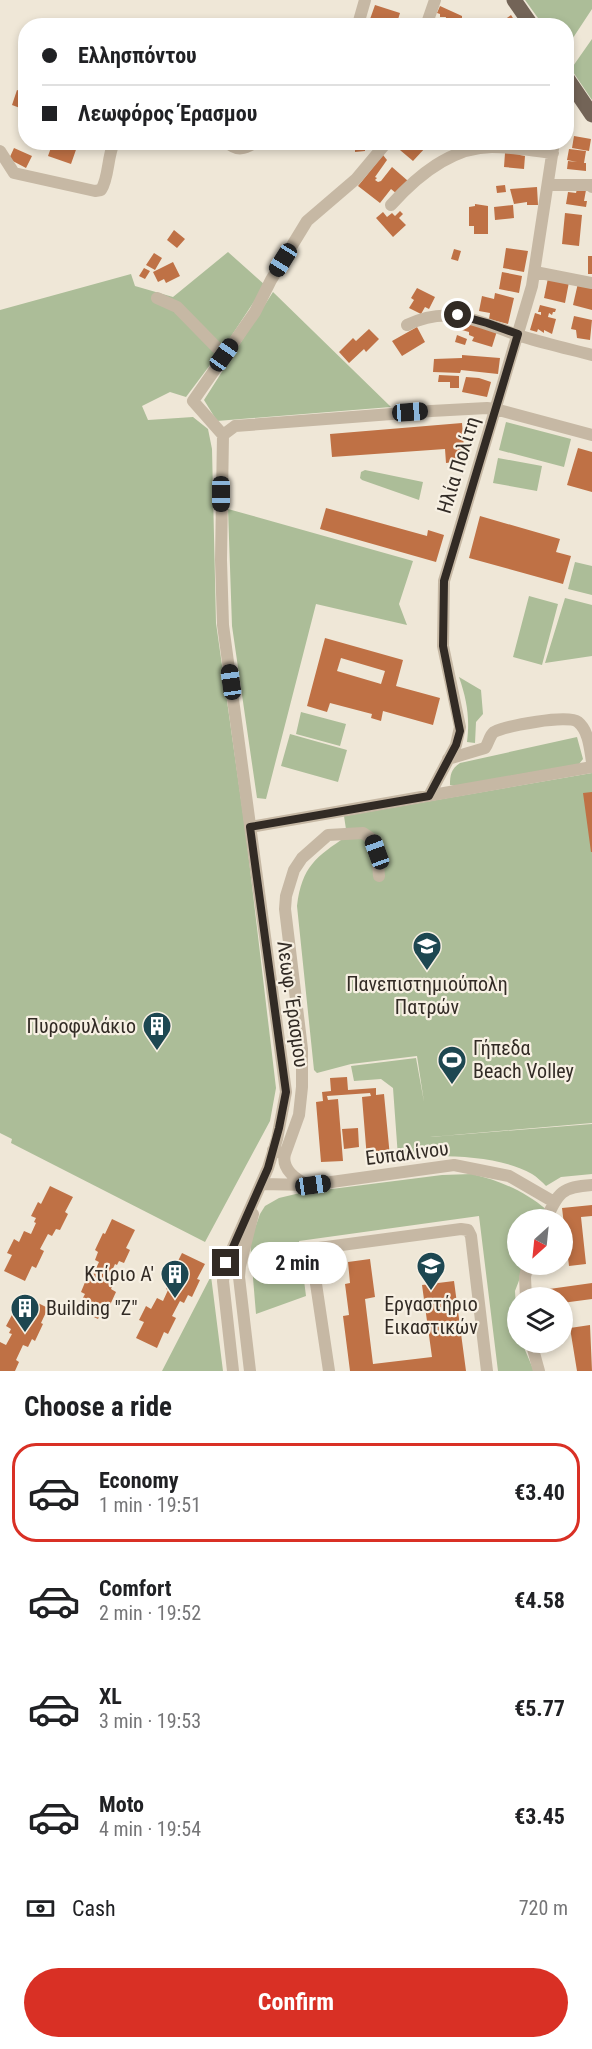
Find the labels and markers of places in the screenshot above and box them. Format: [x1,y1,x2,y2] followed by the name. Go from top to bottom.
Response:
[411,930,443,972] school or university icon: Πανεπιστημιούπολη Πατρών
[346,972,508,1019] place label: Πανεπιστημιούπολη Πατρών
[141,1010,173,1052] building icon: Πυροφυλάκιο
[26,1014,136,1038] place label: Πυροφυλάκιο
[473,1036,574,1083] place label: Γήπεδα Beach Volley
[436,1044,468,1086] sports icon: Γήπεδα Beach Volley
[415,1250,447,1292] school or university icon: Εργαστήριο Εικαστικών
[159,1258,191,1300] building icon: Κτίριο Α'
[84,1262,154,1286] place label: Κτίριο Α'
[9,1292,41,1334] building icon: Building "Z"
[384,1292,478,1339] place label: Εργαστήριο Εικαστικών
[46,1296,138,1320] place label: Building "Z"

